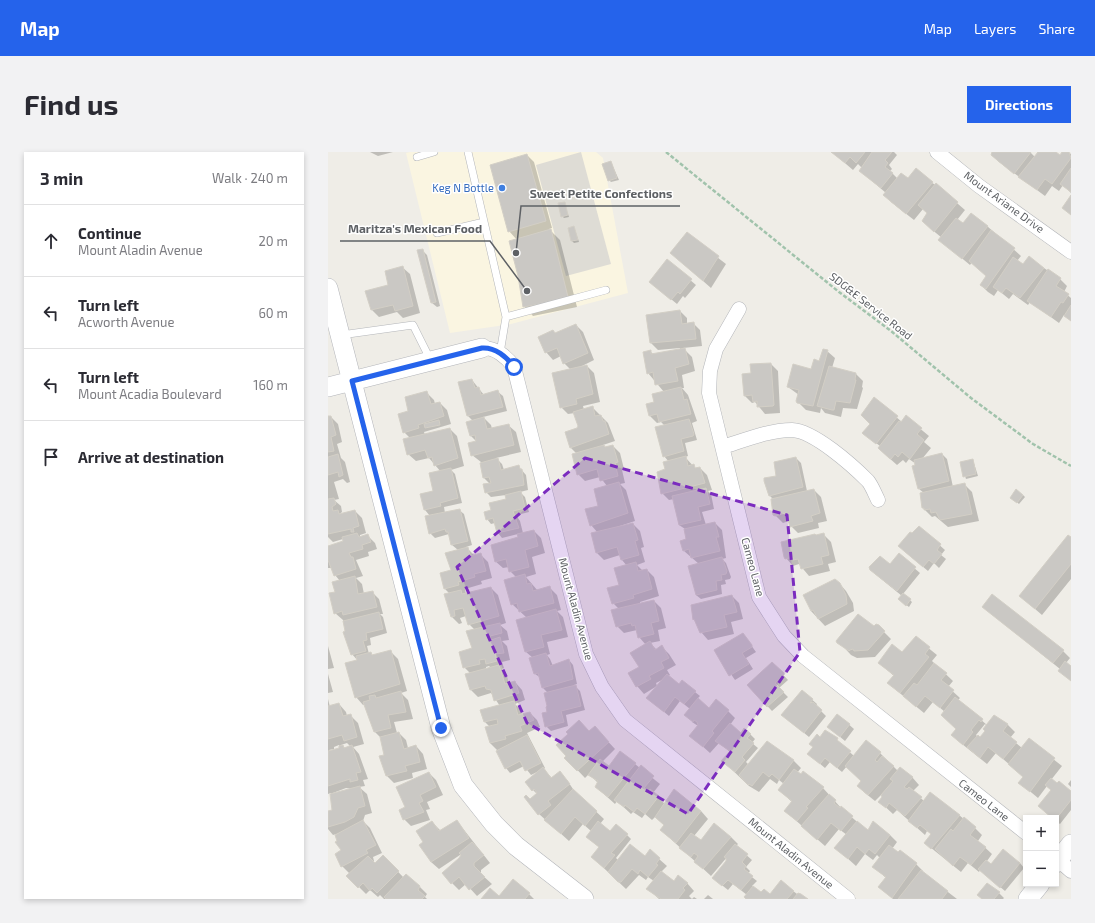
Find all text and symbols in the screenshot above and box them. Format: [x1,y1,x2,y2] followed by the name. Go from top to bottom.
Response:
[20,17,60,40] text: Map
[924,20,952,37] text: Map
[974,20,1016,37] text: Layers
[1038,20,1075,37] text: Share
[967,86,1071,123] button: Directions
[24,87,118,121] text: Find us
[40,168,83,188] text: 3 min
[962,168,1047,235] street label: Mount Ariane Drive
[212,170,288,186] text: Walk · 240 m
[432,181,494,194] place label: Keg N Bottle
[521,182,680,206] callout: Sweet Petite Confections
[497,183,507,193] marker: Keg N Bottle
[530,186,672,200] text: Sweet Petite Confections
[340,217,490,241] callout: Maritza's Mexican Food
[348,221,482,235] text: Maritza's Mexican Food
[78,224,141,242] text: Continue
[40,230,62,252] icon: ahead
[259,233,288,249] text: 20 m
[78,242,203,258] text: Mount Aladin Avenue
[827,269,915,342] street label: SDG&E Service Road
[78,296,139,314] text: Turn left
[40,302,62,324] icon: left
[258,305,288,321] text: 60 m
[78,314,174,330] text: Acworth Avenue
[505,358,523,376] route start
[78,368,139,386] text: Turn left
[40,374,62,396] icon: left
[253,377,288,393] text: 160 m
[78,386,222,402] text: Mount Acadia Boulevard
[40,446,62,468] icon: arrive
[78,448,224,466] text: Arrive at destination
[739,536,768,598] street label: Cameo Lane
[557,556,596,662] street label: Mount Aladin Avenue
[432,719,450,737] route end
[956,776,1012,823] street label: Cameo Lane
[746,814,836,891] street label: Mount Aladin Avenue
[1023,815,1059,887] map controls
[1023,815,1059,851] button: +
[1023,851,1059,887] button: −

